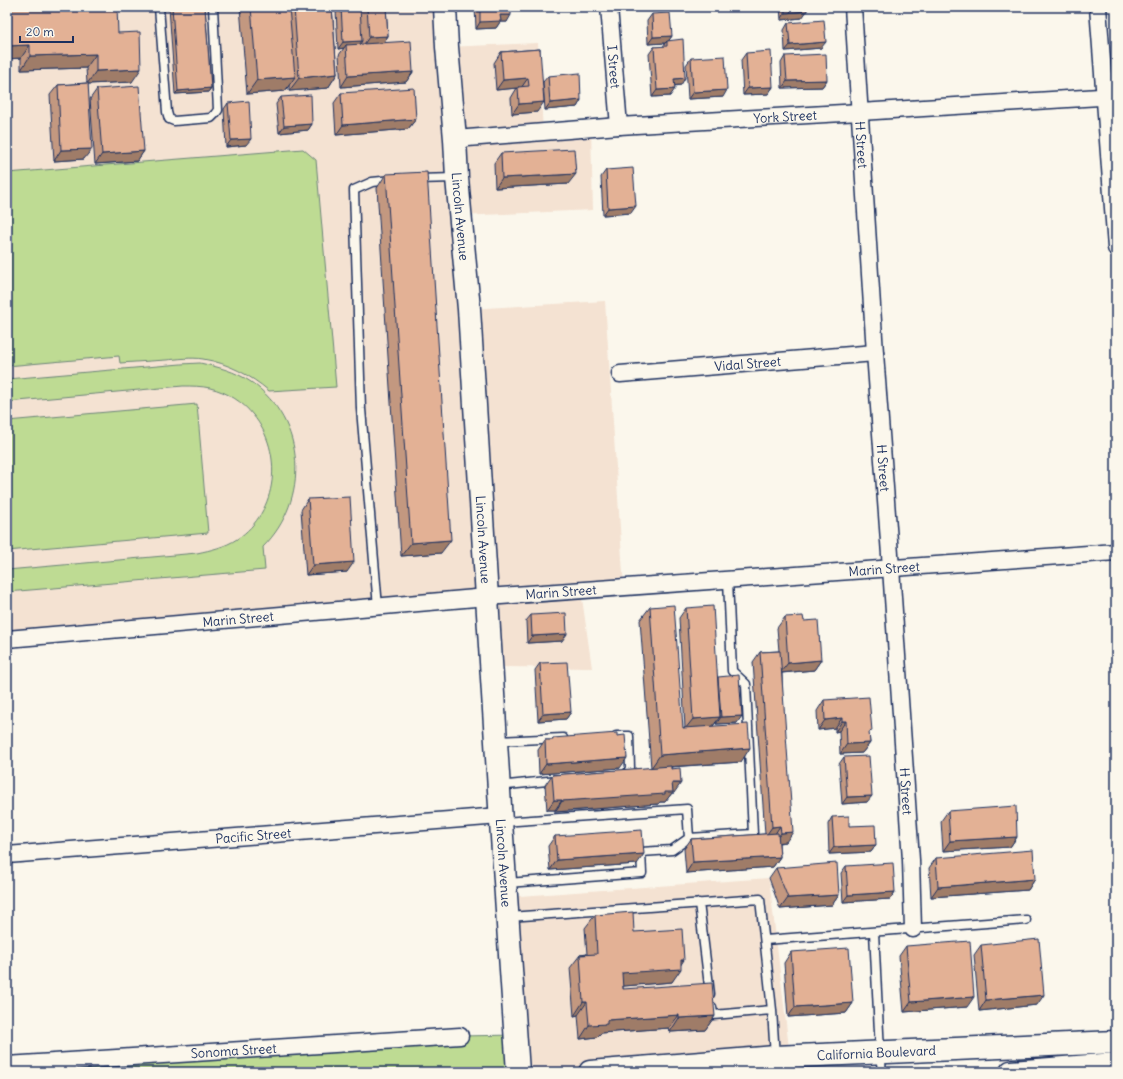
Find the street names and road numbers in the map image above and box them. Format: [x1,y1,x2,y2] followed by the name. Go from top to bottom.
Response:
[604,44,624,90] street label: I Street
[753,106,818,127] street label: York Street
[852,121,872,169] street label: H Street
[448,172,473,261] street label: Lincoln Avenue
[714,352,782,375] street label: Vidal Street
[873,444,894,493] street label: H Street
[472,495,495,584] street label: Lincoln Avenue
[848,558,921,580] street label: Marin Street
[525,581,598,603] street label: Marin Street
[202,607,275,630] street label: Marin Street
[896,767,916,816] street label: H Street
[492,818,515,908] street label: Lincoln Avenue
[215,824,292,847] street label: Pacific Street
[190,1039,278,1062] street label: Sonoma Street
[816,1041,937,1064] street label: California Boulevard

